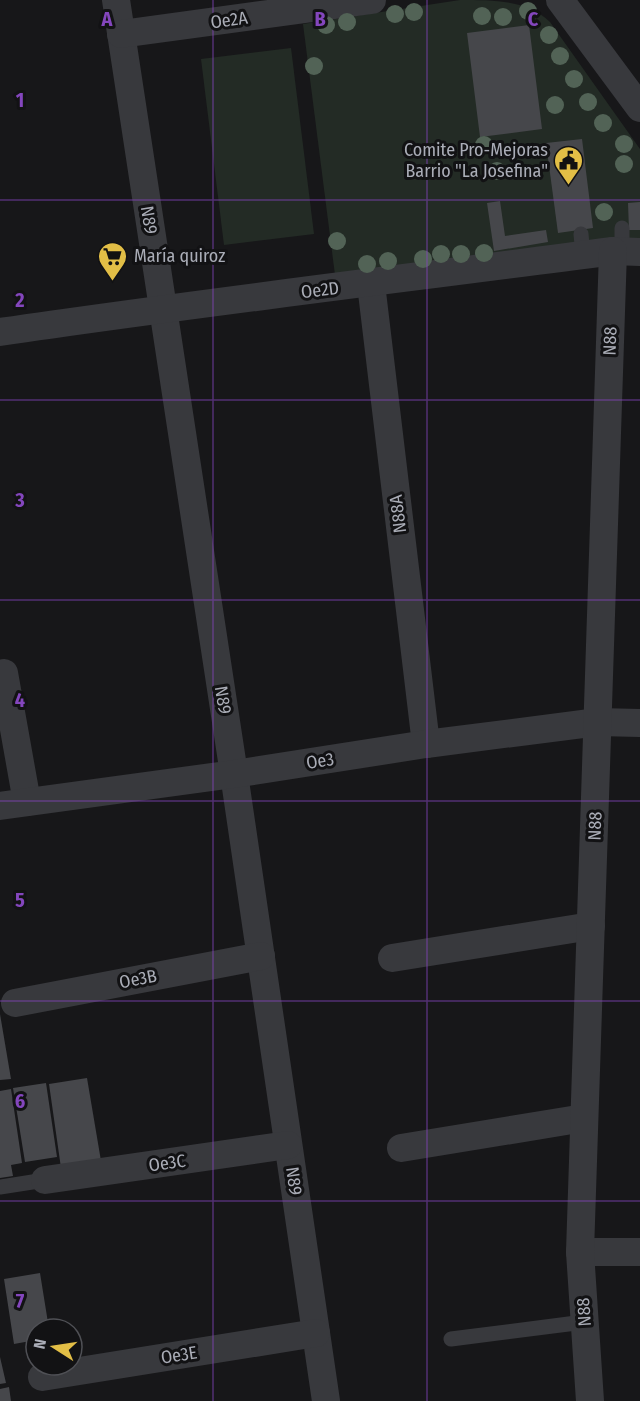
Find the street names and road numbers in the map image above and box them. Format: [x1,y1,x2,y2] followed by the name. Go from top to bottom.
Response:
[209,6,249,33] street label: Oe2A
[136,204,162,236] street label: N89
[300,277,340,303] street label: Oe2D
[599,326,621,356] street label: N88
[385,493,411,534] street label: N88A
[210,684,236,716] street label: N89
[304,748,336,774] street label: Oe3
[584,811,606,841] street label: N88
[117,965,159,993] street label: Oe3B
[147,1150,187,1176] street label: Oe3C
[281,1165,307,1197] street label: N89
[572,1297,596,1327] street label: N88
[159,1341,199,1369] street label: Oe3E

